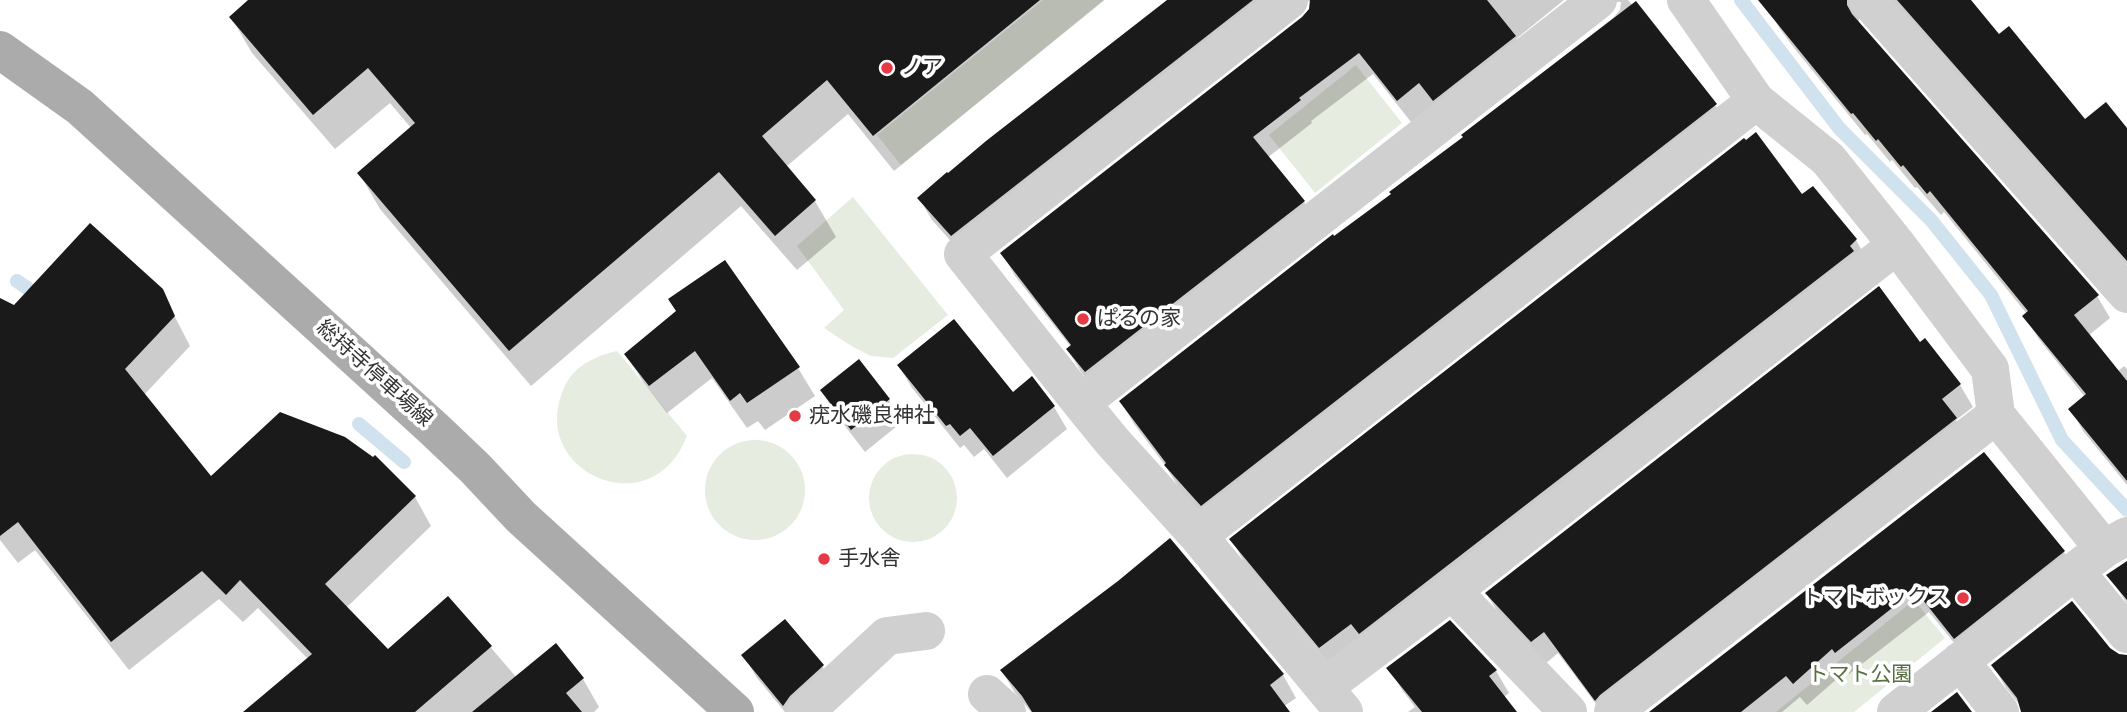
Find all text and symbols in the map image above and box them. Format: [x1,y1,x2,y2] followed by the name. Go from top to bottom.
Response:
[901,55,943,81] place label: ノア
[879,60,895,76] marker: ノア
[1097,306,1181,332] place label: ぱるの家
[1075,311,1091,327] marker: ぱるの家
[311,315,437,433] street label: 総持寺停車場線
[809,403,935,429] place label: 疣水磯良神社
[787,408,803,424] marker: 疣水磯良神社
[838,546,901,572] place label: 手水舎
[816,551,832,567] marker: 手水舎
[1802,585,1949,611] place label: トマトボックス
[1955,590,1971,606] marker: トマトボックス
[1808,662,1912,688] park label: トマト公園

